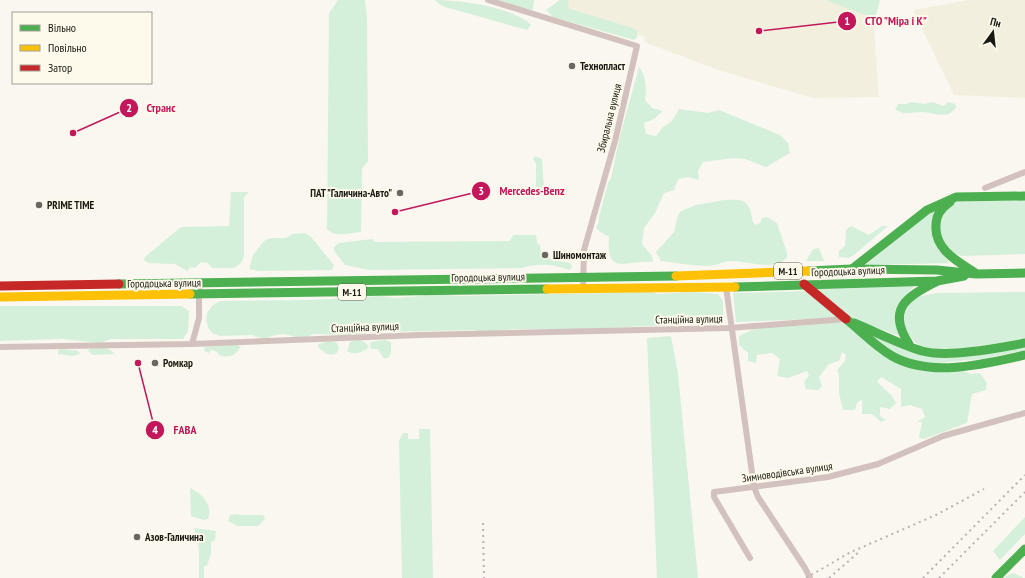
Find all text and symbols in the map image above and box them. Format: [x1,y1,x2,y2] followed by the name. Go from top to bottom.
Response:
[837,9,936,33] callout: СТО "Міра і К"
[12,12,152,84] legend
[973,12,1013,52] north arrow
[844,13,850,28] text: 1
[865,13,927,28] text: СТО "Міра і К"
[989,14,1003,31] text: Пн
[48,20,76,35] text: Вільно
[48,40,87,55] text: Повільно
[580,59,625,73] place label: Технопласт
[48,60,72,75] text: Затор
[567,61,577,71] marker: Технопласт
[594,82,624,154] street label: Збиральна вулиця
[119,96,184,120] callout: Странс
[126,100,132,115] text: 2
[147,100,176,115] text: Странс
[471,179,572,203] callout: Mercedes-Benz
[478,183,484,198] text: 3
[499,183,565,198] text: Mercedes-Benz
[310,186,392,200] place label: ПАТ "Галичина-Авто"
[395,188,405,198] marker: ПАТ "Галичина-Авто"
[47,198,94,212] place label: PRIME TIME
[34,200,44,210] marker: PRIME TIME
[553,248,607,262] place label: Шиномонтаж
[540,250,550,260] marker: Шиномонтаж
[774,263,802,279] road number: М-11
[811,263,885,279] street label: Городоцька вулиця
[451,269,525,285] street label: Городоцька вулиця
[127,275,201,291] street label: Городоцька вулиця
[338,284,366,300] road number: М-11
[655,311,723,327] street label: Станційна вулиця
[331,319,399,335] street label: Станційна вулиця
[163,356,193,370] place label: Ромкар
[150,358,160,368] marker: Ромкар
[145,418,204,442] callout: FABA
[152,422,158,437] text: 4
[174,422,197,437] text: FABA
[741,459,833,485] street label: Зимноводівська вулиця
[144,530,204,544] place label: Азов-Галичина
[132,532,142,542] marker: Азов-Галичина

